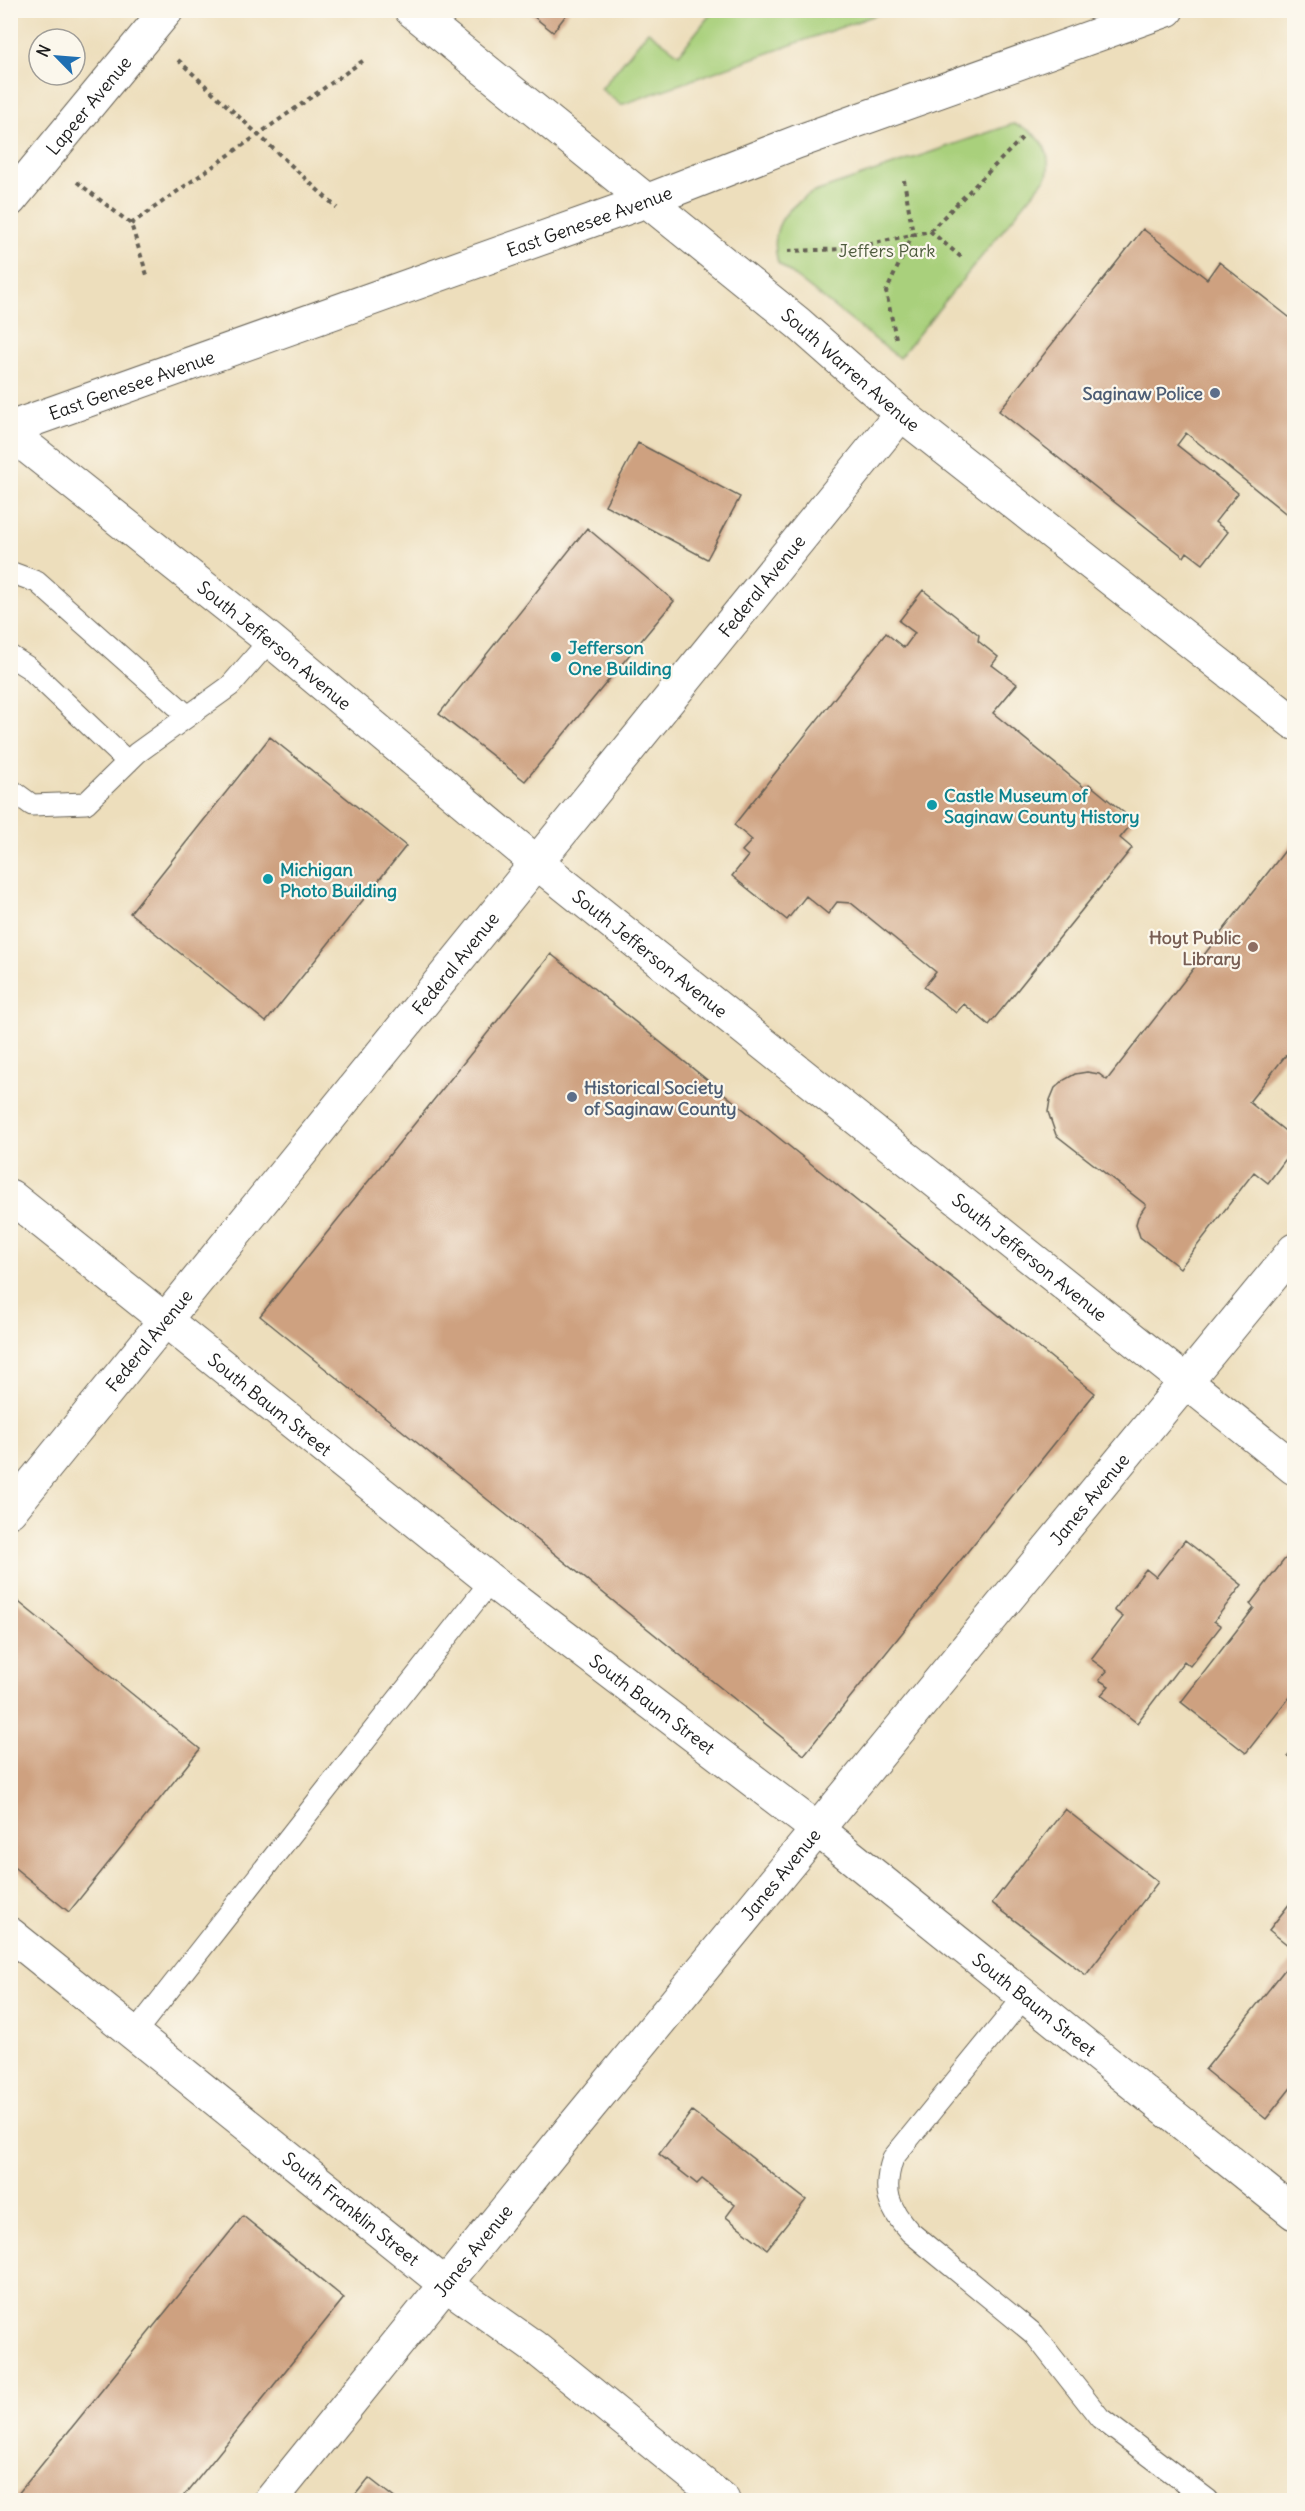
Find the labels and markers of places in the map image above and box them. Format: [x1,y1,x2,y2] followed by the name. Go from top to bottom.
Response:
[1082,382,1203,405] place label: Saginaw Police
[1208,386,1222,400] marker: Saginaw Police
[568,636,672,680] place label: Jefferson One Building
[549,650,563,664] marker: Jefferson One Building
[944,784,1139,828] place label: Castle Museum of Saginaw County History
[925,798,939,812] marker: Castle Museum of Saginaw County History
[280,858,397,902] place label: Michigan Photo Building
[261,872,275,886] marker: Michigan Photo Building
[1149,926,1241,970] place label: Hoyt Public Library
[1246,940,1260,954] marker: Hoyt Public Library
[584,1076,736,1120] place label: Historical Society of Saginaw County
[565,1090,579,1104] marker: Historical Society of Saginaw County

